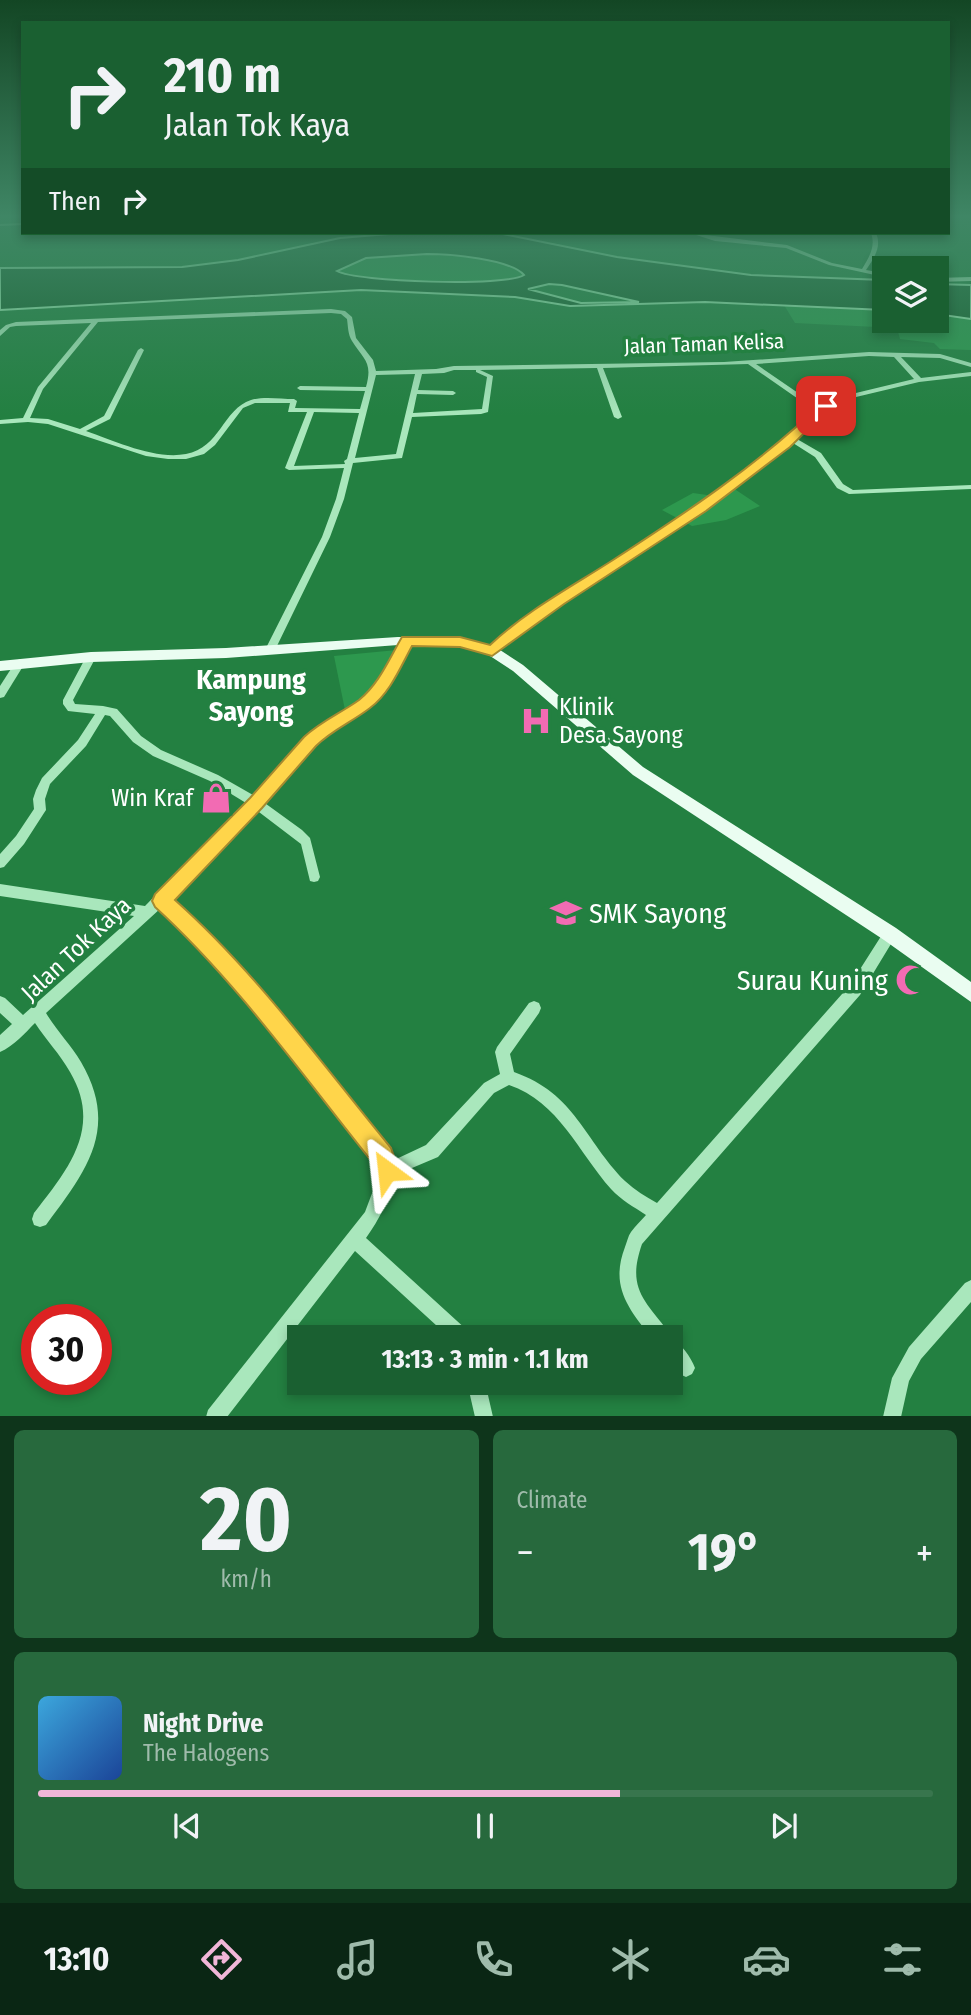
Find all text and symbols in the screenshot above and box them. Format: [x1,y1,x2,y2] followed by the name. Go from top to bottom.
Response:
[164,46,281,105] text: 210 m
[49,49,140,140] icon: right
[164,106,350,144] text: Jalan Tok Kaya
[115,182,153,220] icon: right
[49,186,101,217] text: Then
[872,256,949,333] map controls
[872,256,949,333] button: layers
[624,328,784,360] street label: Jalan Taman Kelisa
[796,376,856,436] pin
[807,387,845,425] icon: arrive
[196,663,306,728] district label: Kampung Sayong
[559,693,683,749] place label: Klinik Desa Sayong
[519,704,553,738] hospital icon: Klinik Desa Sayong
[199,781,233,815] shop icon: Win Kraf
[111,784,195,812] place label: Win Kraf
[15,891,137,1007] street label: Jalan Tok Kaya
[549,896,583,930] school or university icon: SMK Sayong
[589,897,727,930] place label: SMK Sayong
[894,963,928,997] mosque icon: Surau Kuning
[737,964,889,997] place label: Surau Kuning
[350,1134,424,1208] position arrow
[21,1304,112,1395] speed limit sign: 30
[382,1344,588,1375] text: 13:13 · 3 min · 1.1 km
[200,1465,292,1574] text: 20
[517,1486,587,1514] text: Climate
[688,1521,761,1584] text: 19°
[517,1530,534,1576] text: −
[916,1530,933,1576] text: +
[221,1565,272,1593] text: km/h
[143,1708,263,1739] text: Night Drive
[143,1739,269,1767] text: The Halogens
[168,1807,206,1845] icon: previous
[466,1807,504,1845] icon: pause
[765,1807,803,1845] icon: next
[197,1935,246,1984] icon: directions
[333,1935,382,1984] icon: music
[469,1935,518,1984] icon: phone
[606,1935,655,1984] icon: climate
[742,1935,791,1984] icon: car
[878,1935,927,1984] icon: filters
[44,1940,110,1978] text: 13:10

